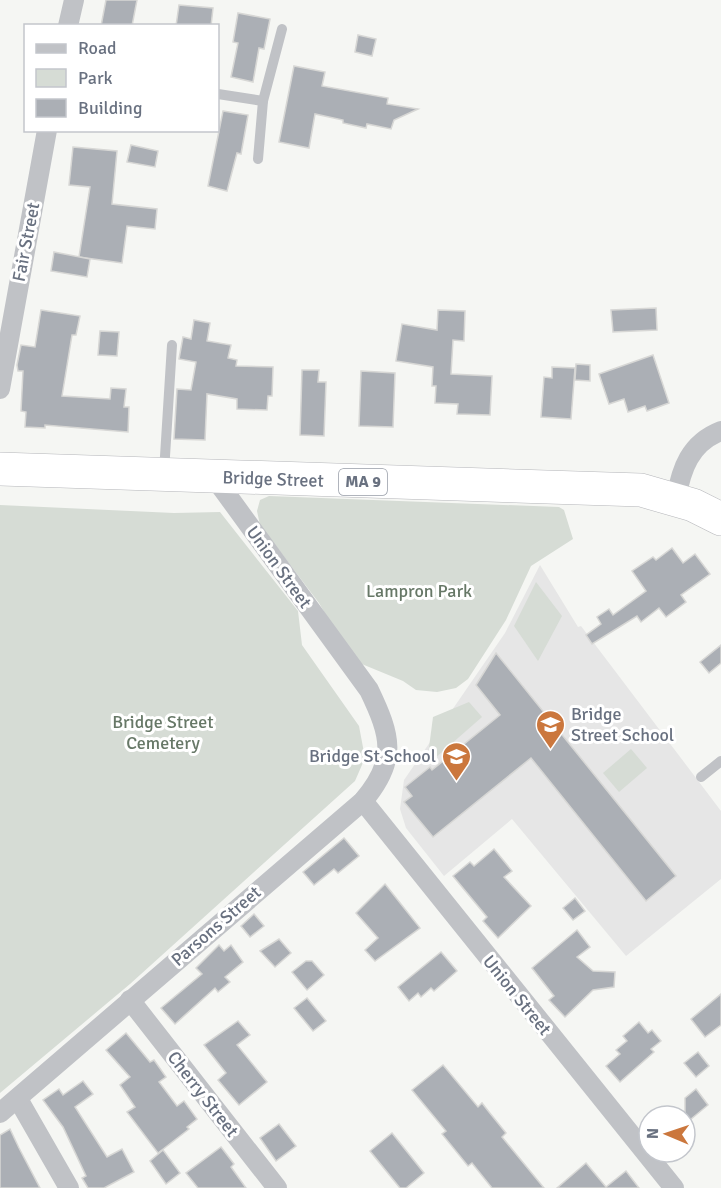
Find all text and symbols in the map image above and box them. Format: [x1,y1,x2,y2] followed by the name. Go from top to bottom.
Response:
[24,24,219,132] legend
[78,37,117,59] text: Road
[78,67,113,89] text: Park
[78,97,142,119] text: Building
[8,200,44,284] street label: Fair Street
[222,466,324,492] street label: Bridge Street
[339,469,387,495] road number: MA 9
[242,521,316,613] street label: Union Street
[366,580,472,602] park label: Lampron Park
[571,703,674,746] place label: Bridge Street School
[534,708,566,750] school or university icon: Bridge Street School
[112,711,214,754] park label: Bridge Street Cemetery
[441,740,473,782] school or university icon: Bridge St School
[309,745,436,767] place label: Bridge St School
[167,881,265,971] street label: Parsons Street
[478,950,556,1040] street label: Union Street
[163,1047,243,1141] street label: Cherry Street
[637,1104,697,1164] north arrow
[643,1128,663,1139] text: N

